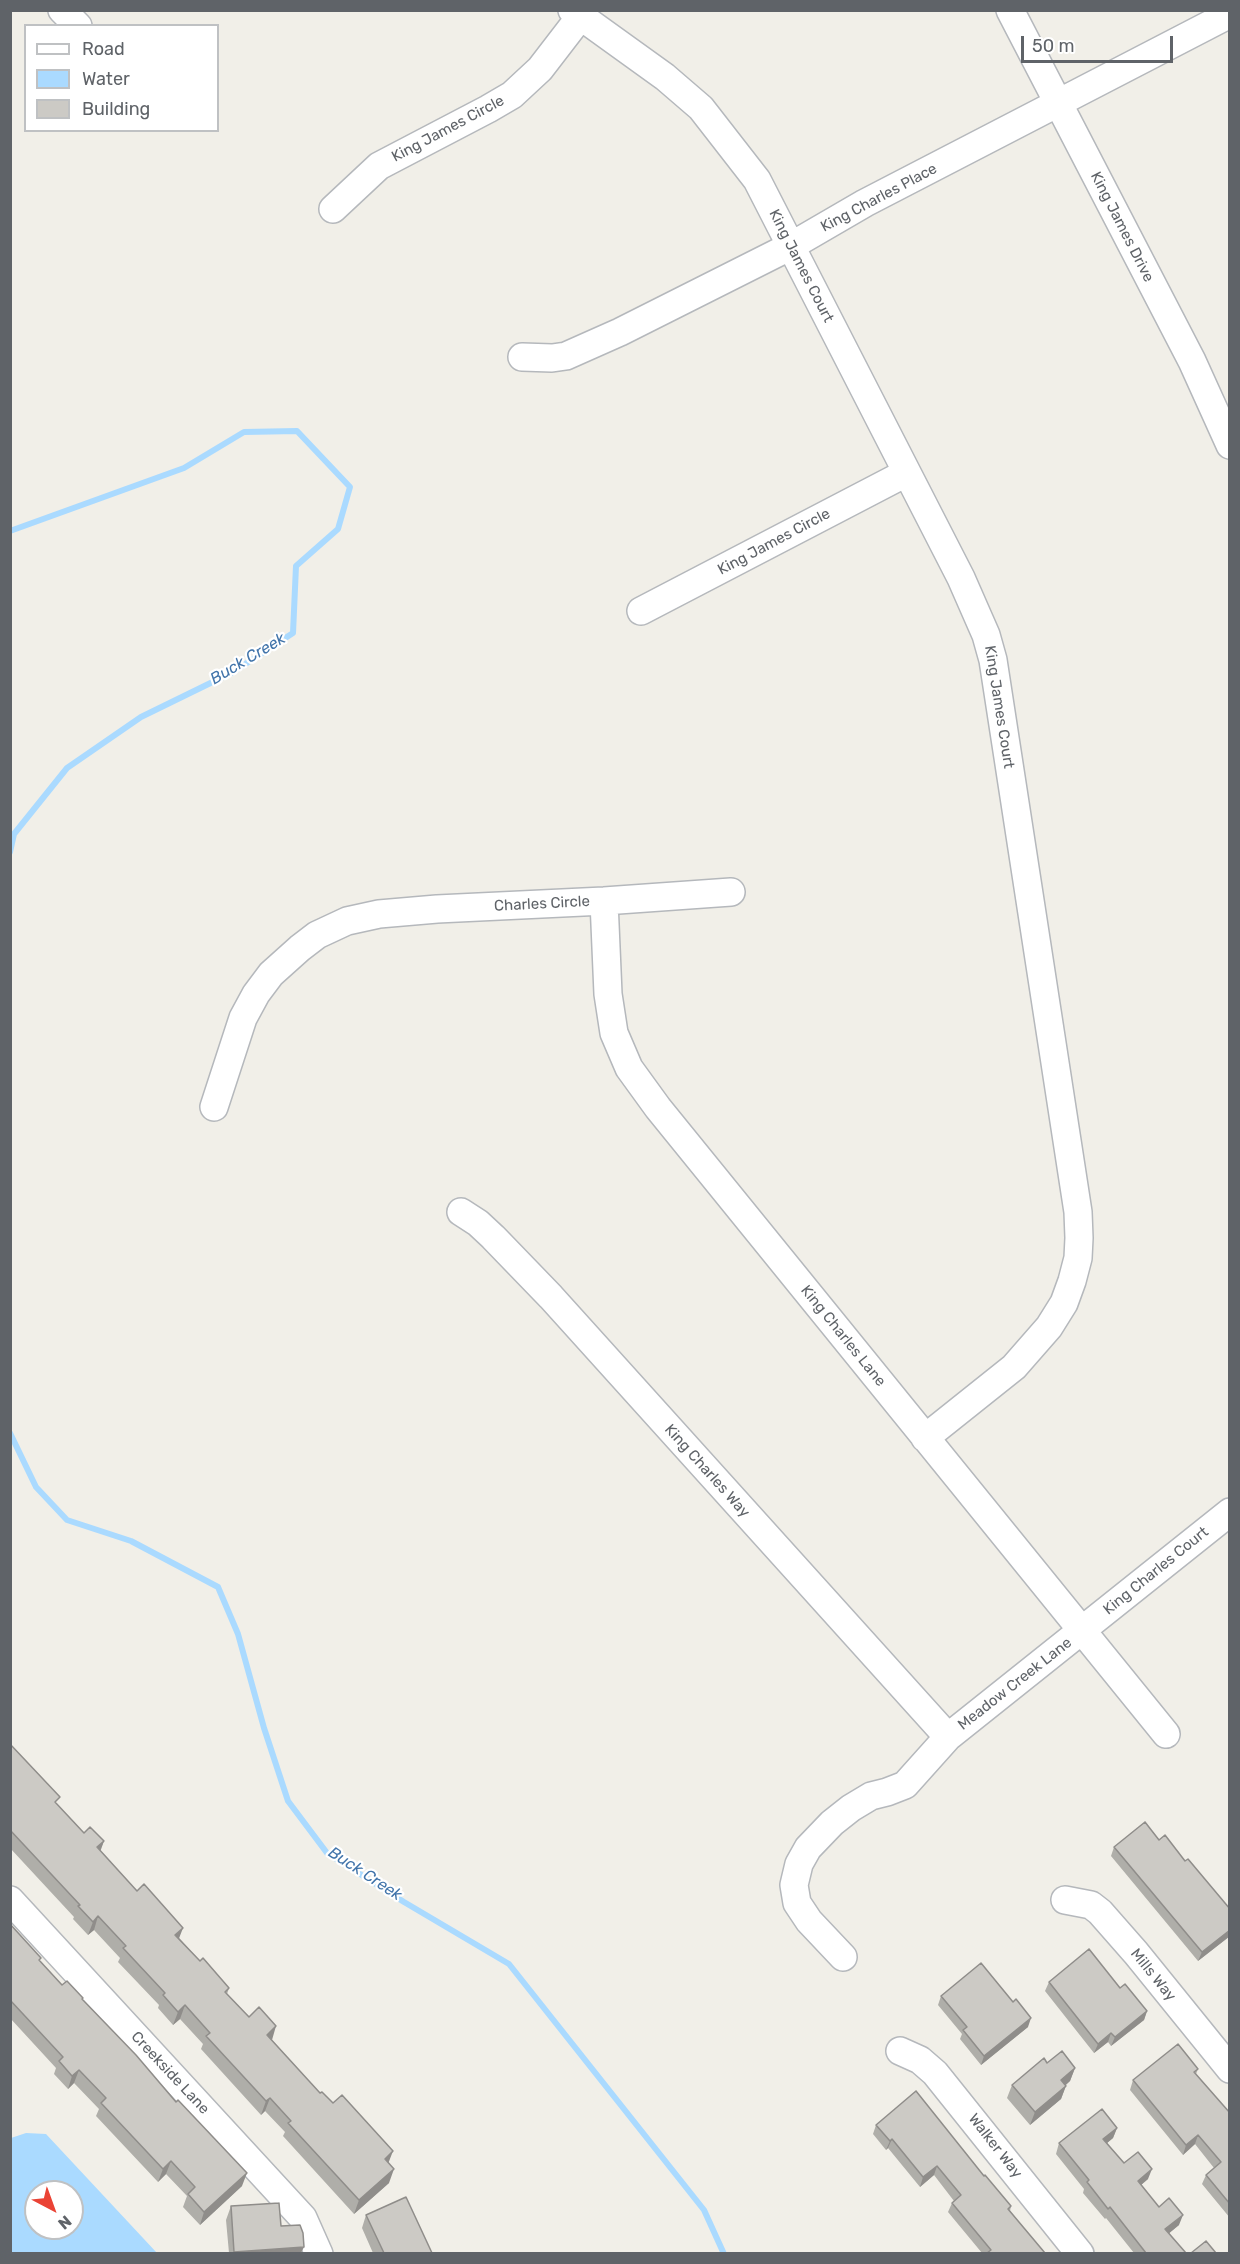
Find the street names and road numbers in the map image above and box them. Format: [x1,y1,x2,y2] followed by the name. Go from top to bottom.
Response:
[389,92,507,166] street label: King James Circle
[818,160,940,236] street label: King Charles Place
[1086,169,1158,285] street label: King James Drive
[765,207,837,325] street label: King James Court
[715,505,833,579] street label: King James Circle
[980,644,1018,770] street label: King James Court
[494,893,590,915] street label: Charles Circle
[797,1282,889,1390] street label: King Charles Lane
[661,1421,753,1521] street label: King Charles Way
[1100,1523,1212,1619] street label: King Charles Court
[954,1634,1076,1734] street label: Meadow Creek Lane
[1126,1945,1180,2005] street label: Mills Way
[127,2028,213,2118] street label: Creekside Lane
[964,2110,1026,2182] street label: Walker Way

